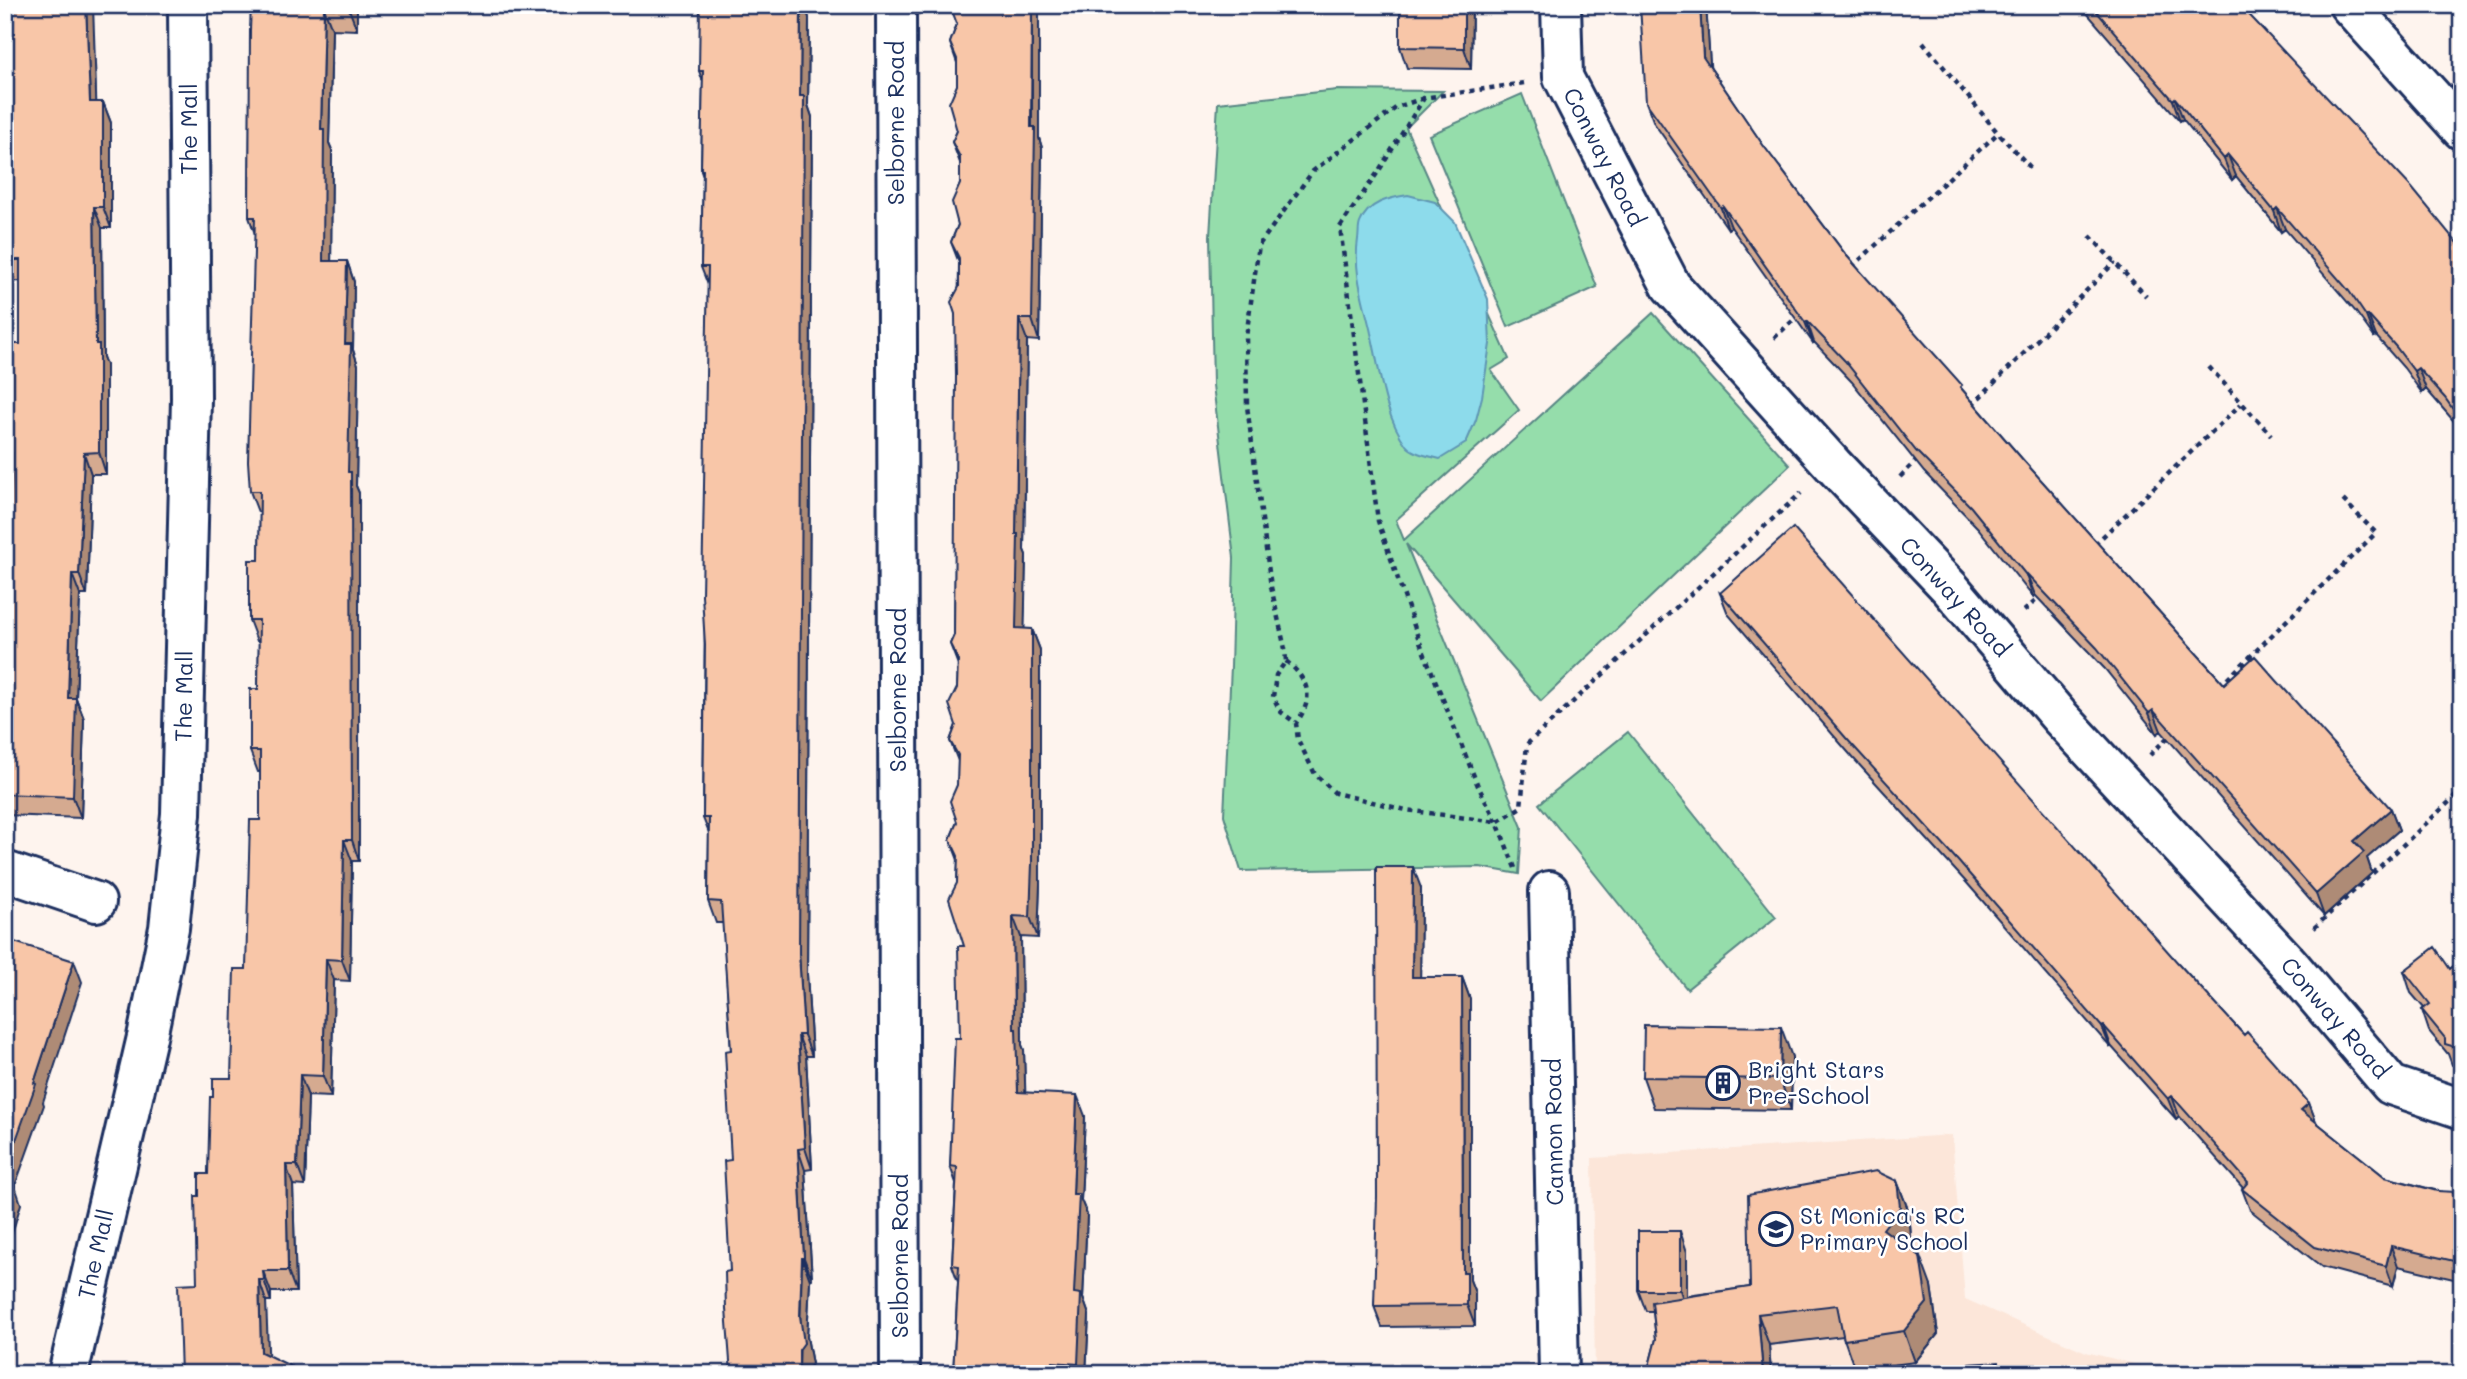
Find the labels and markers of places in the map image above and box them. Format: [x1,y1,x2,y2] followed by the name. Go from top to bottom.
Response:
[1748,1054,1885,1110] place label: Bright Stars Pre-School
[1704,1064,1742,1102] building icon: Bright Stars Pre-School
[1800,1200,1969,1256] place label: St Monica's RC Primary School
[1757,1210,1795,1248] school or university icon: St Monica's RC Primary School

